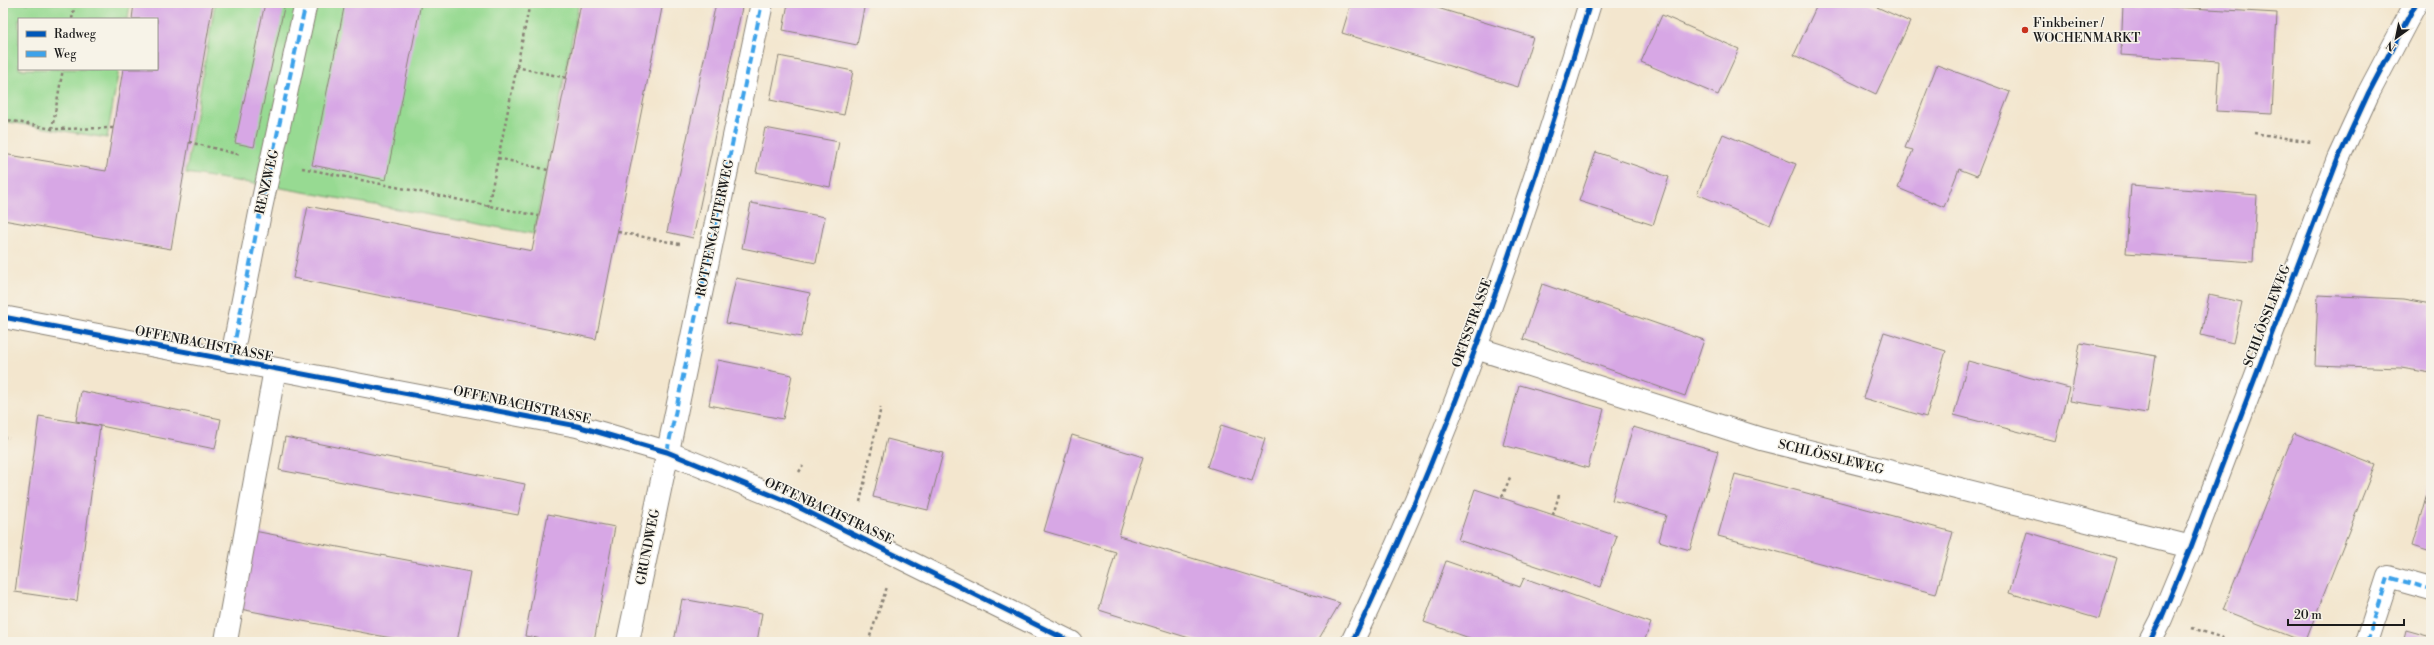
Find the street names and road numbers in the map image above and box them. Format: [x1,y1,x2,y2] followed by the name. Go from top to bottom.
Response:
[252,148,282,216] street label: RENZWEG
[693,158,737,298] street label: ROTTENGATTERWEG
[2239,262,2294,369] street label: SCHLÖSSLEWEG
[1448,276,1496,370] street label: ORTSSTRASSE
[133,323,275,365] street label: OFFENBACHSTRASSE
[452,383,592,427] street label: OFFENBACHSTRASSE
[1777,435,1886,478] street label: SCHLÖSSLEWEG
[762,474,896,548] street label: OFFENBACHSTRASSE
[633,507,663,587] street label: GRUNDWEG

